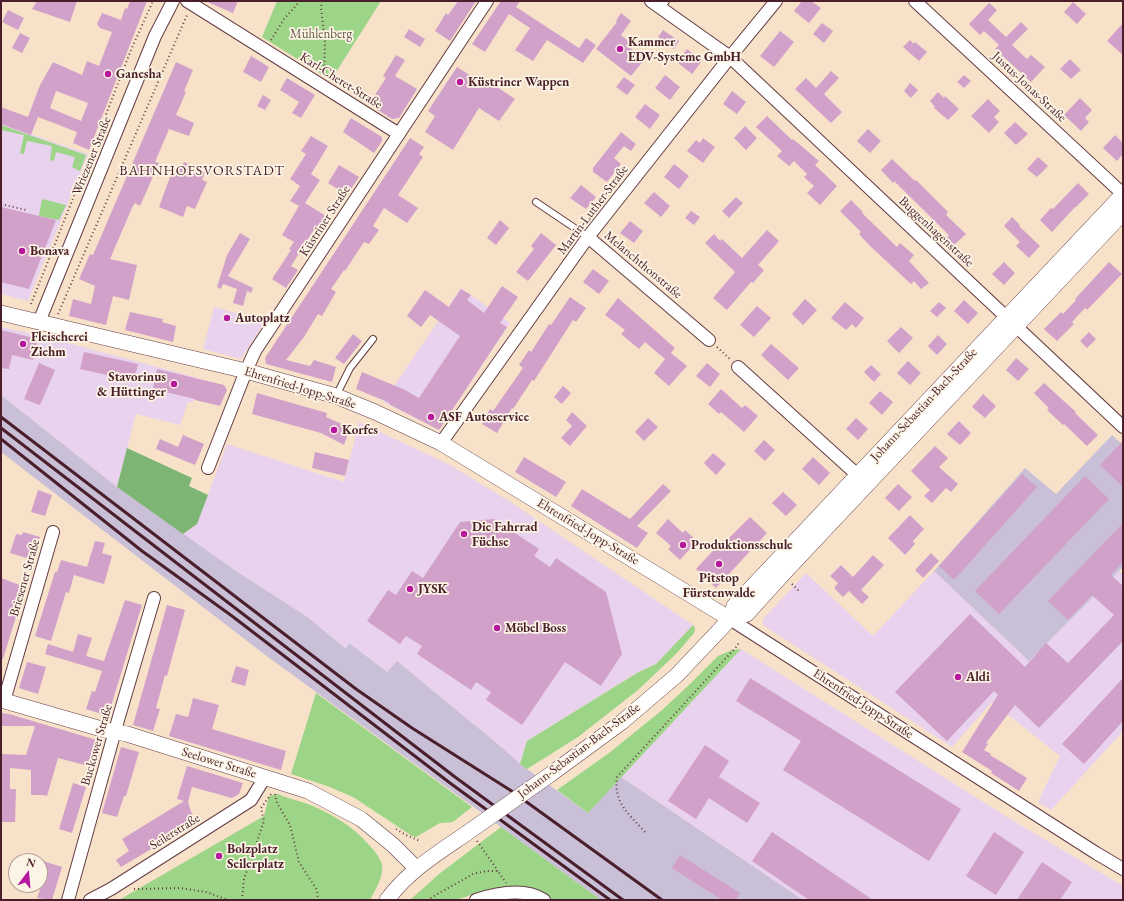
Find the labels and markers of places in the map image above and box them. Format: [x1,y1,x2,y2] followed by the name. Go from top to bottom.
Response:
[628,34,741,65] place label: Kammer EDV-Systeme GmbH
[615,44,625,54] marker: Kammer EDV-Systeme GmbH
[116,66,161,82] place label: Ganesha
[103,69,113,79] marker: Ganesha
[468,74,569,90] place label: Küstriner Wappen
[455,77,465,87] marker: Küstriner Wappen
[30,243,69,259] place label: Bonava
[17,246,27,256] marker: Bonava
[235,310,290,326] place label: Autoplatz
[222,313,232,323] marker: Autoplatz
[31,329,88,360] place label: Fleischerei Ziehm
[18,339,28,349] marker: Fleischerei Ziehm
[97,369,166,400] place label: Stavorinus & Hüttinger
[169,379,179,389] marker: Stavorinus & Hüttinger
[439,409,529,425] place label: ASF Autoservice
[426,412,436,422] marker: ASF Autoservice
[342,422,378,438] place label: Korfes
[329,425,339,435] marker: Korfes
[472,519,538,550] place label: Die Fahrrad Füchse
[459,529,469,539] marker: Die Fahrrad Füchse
[691,537,793,553] place label: Produktionsschule
[678,540,688,550] marker: Produktionsschule
[714,559,724,569] marker: Pitstop Fürstenwalde
[683,570,755,601] place label: Pitstop Fürstenwalde
[418,581,447,597] place label: JYSK
[405,584,415,594] marker: JYSK
[505,620,566,636] place label: Möbel Boss
[492,623,502,633] marker: Möbel Boss
[966,669,990,685] place label: Aldi
[953,672,963,682] marker: Aldi
[227,841,284,872] place label: Bolzplatz Seilerplatz
[214,851,224,861] marker: Bolzplatz Seilerplatz

